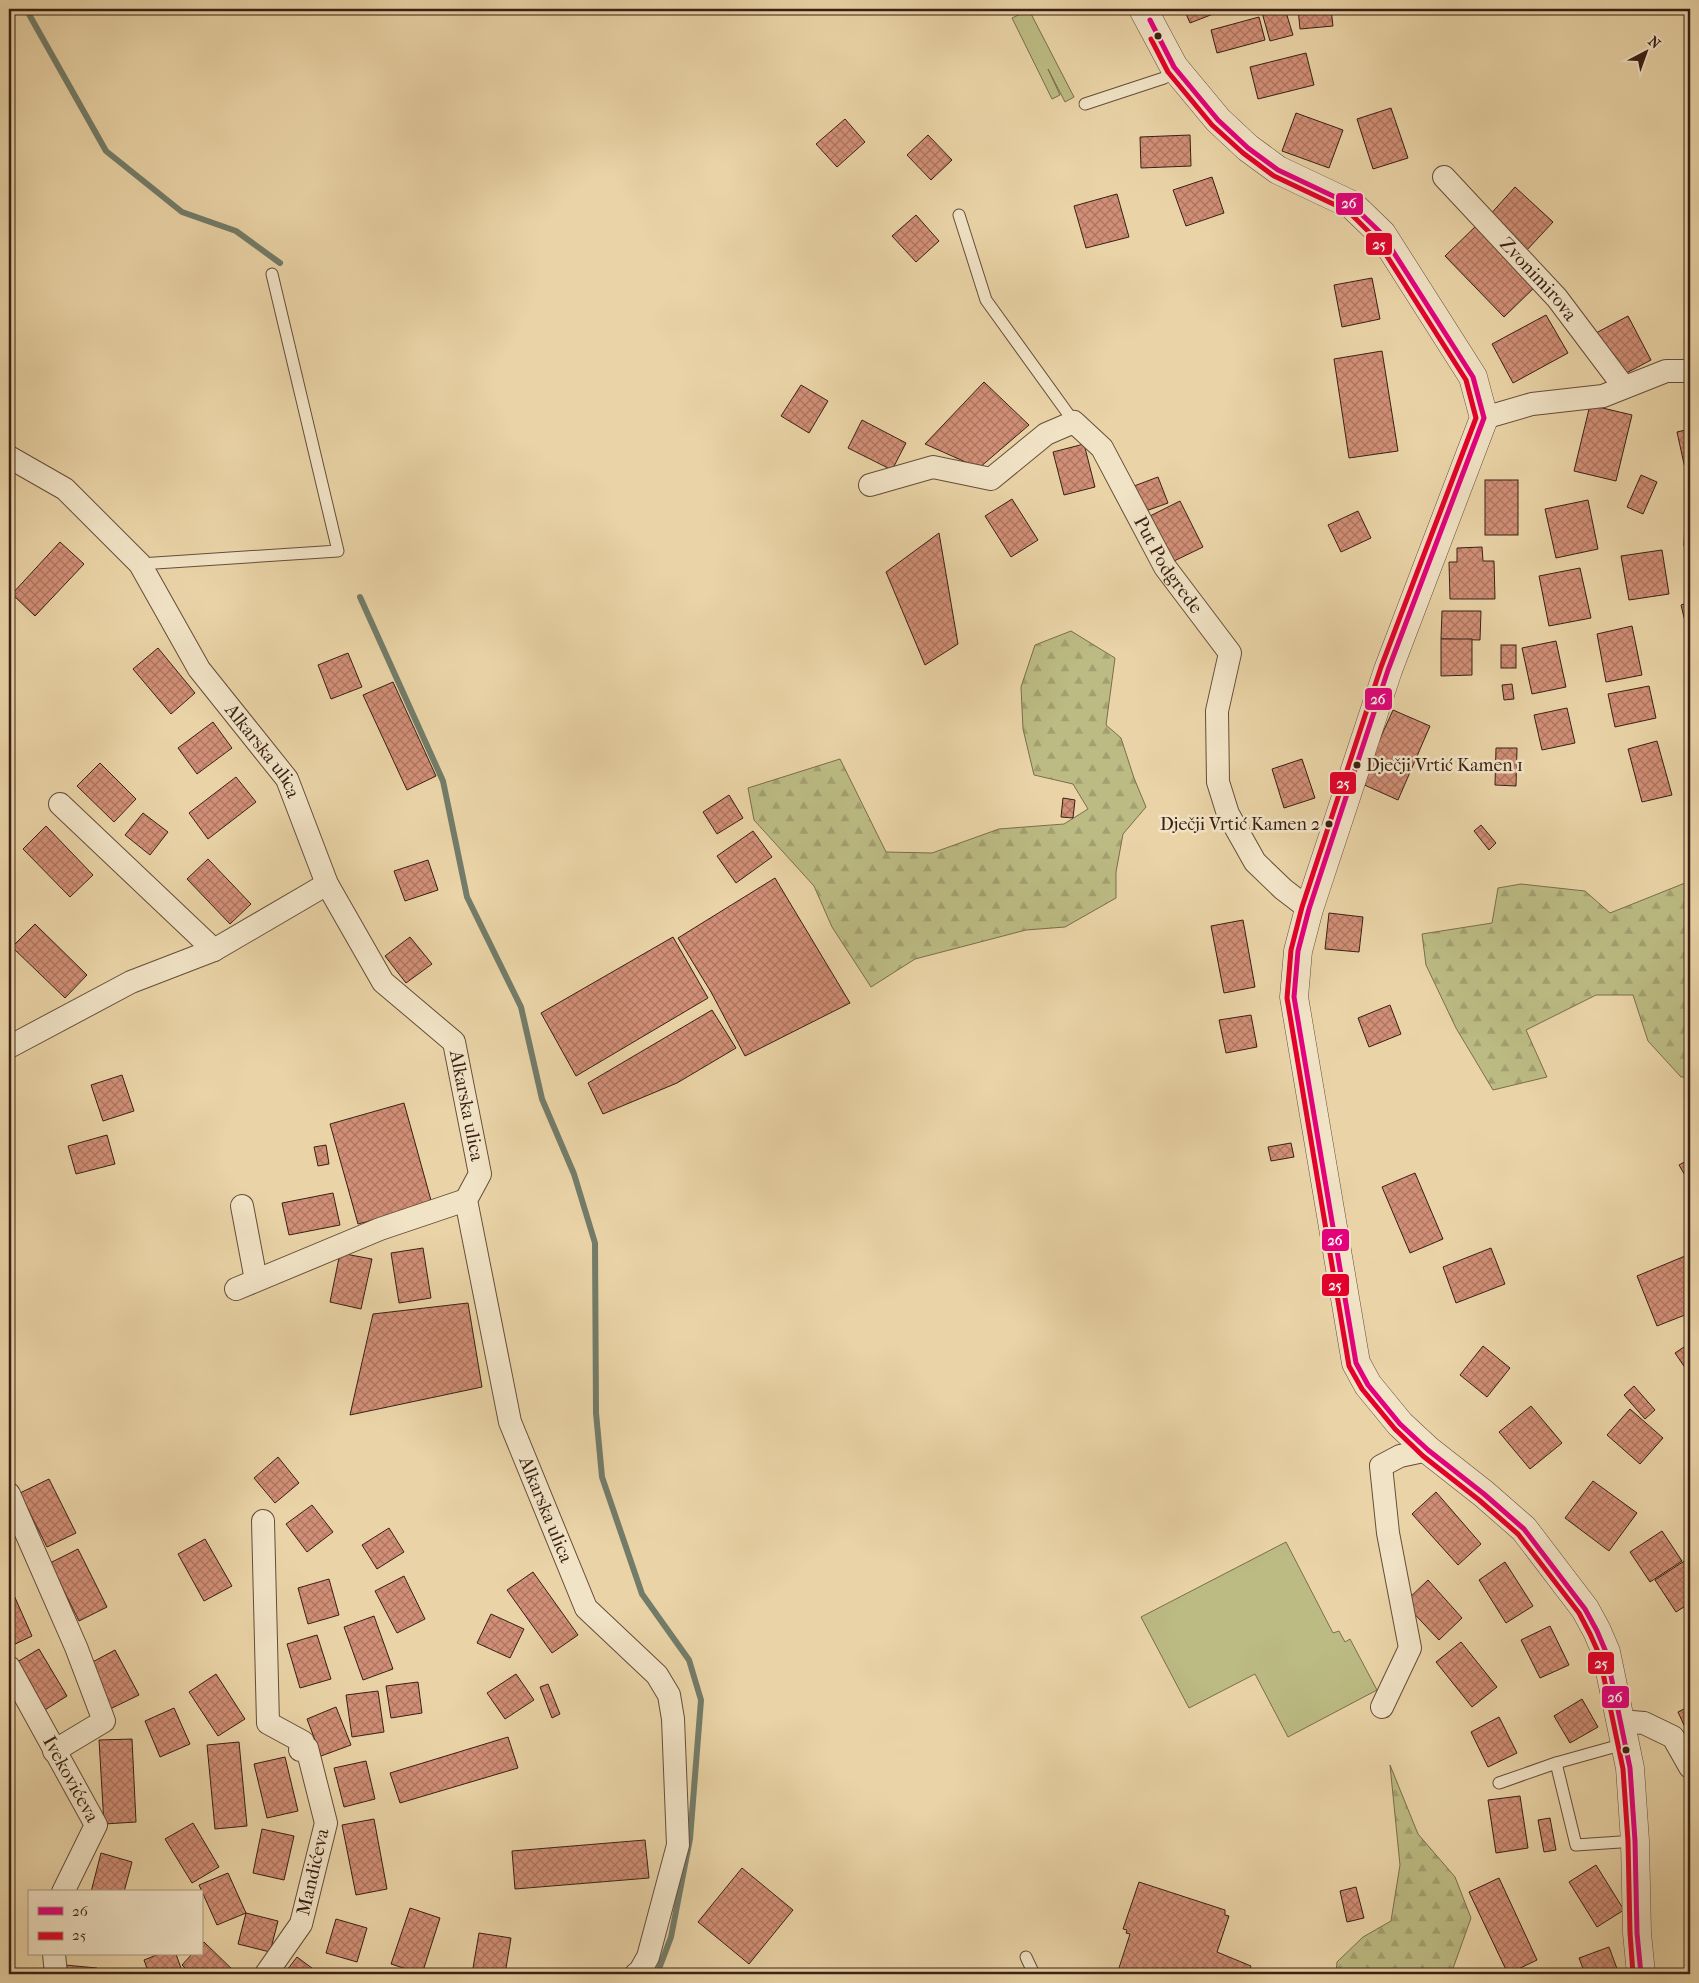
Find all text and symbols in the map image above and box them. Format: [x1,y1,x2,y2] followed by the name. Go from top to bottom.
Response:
[1622,28,1672,78] north arrow
[1153,31,1163,41] unlabelled marker
[1645,33,1664,53] text: N
[1335,192,1364,216] line badge: 26
[1342,195,1357,212] text: 26
[1365,232,1393,256] line badge: 25
[1495,233,1581,325] street label: Zvonimirova
[1372,236,1386,253] text: 25
[1129,512,1207,618] street label: Put Podgrede
[1364,687,1393,711] line badge: 26
[1371,691,1386,708] text: 26
[220,699,304,801] street label: Alkarska ulica
[1366,755,1523,776] place label: Dječji Vrtić Kamen 1
[1352,760,1362,770] marker: Dječji Vrtić Kamen 1
[1329,771,1357,795] line badge: 25
[1336,775,1350,792] text: 25
[1160,814,1320,835] place label: Dječji Vrtić Kamen 2
[1324,819,1334,829] marker: Dječji Vrtić Kamen 2
[445,1047,488,1163] street label: Alkarska ulica
[1321,1228,1350,1252] line badge: 26
[1328,1232,1343,1249] text: 26
[1321,1273,1350,1297] line badge: 25
[1328,1277,1342,1294] text: 25
[514,1452,577,1566] street label: Alkarska ulica
[1587,1651,1615,1675] line badge: 25
[1594,1655,1608,1672] text: 25
[1601,1685,1630,1709] line badge: 26
[1608,1689,1623,1706] text: 26
[38,1732,103,1826] street label: Ivekovićeva
[1621,1745,1631,1755] unlabelled marker
[292,1826,334,1918] street label: Mandićeva
[28,1890,202,1956] legend
[72,1902,89,1920] text: 26
[72,1926,86,1944] text: 25

